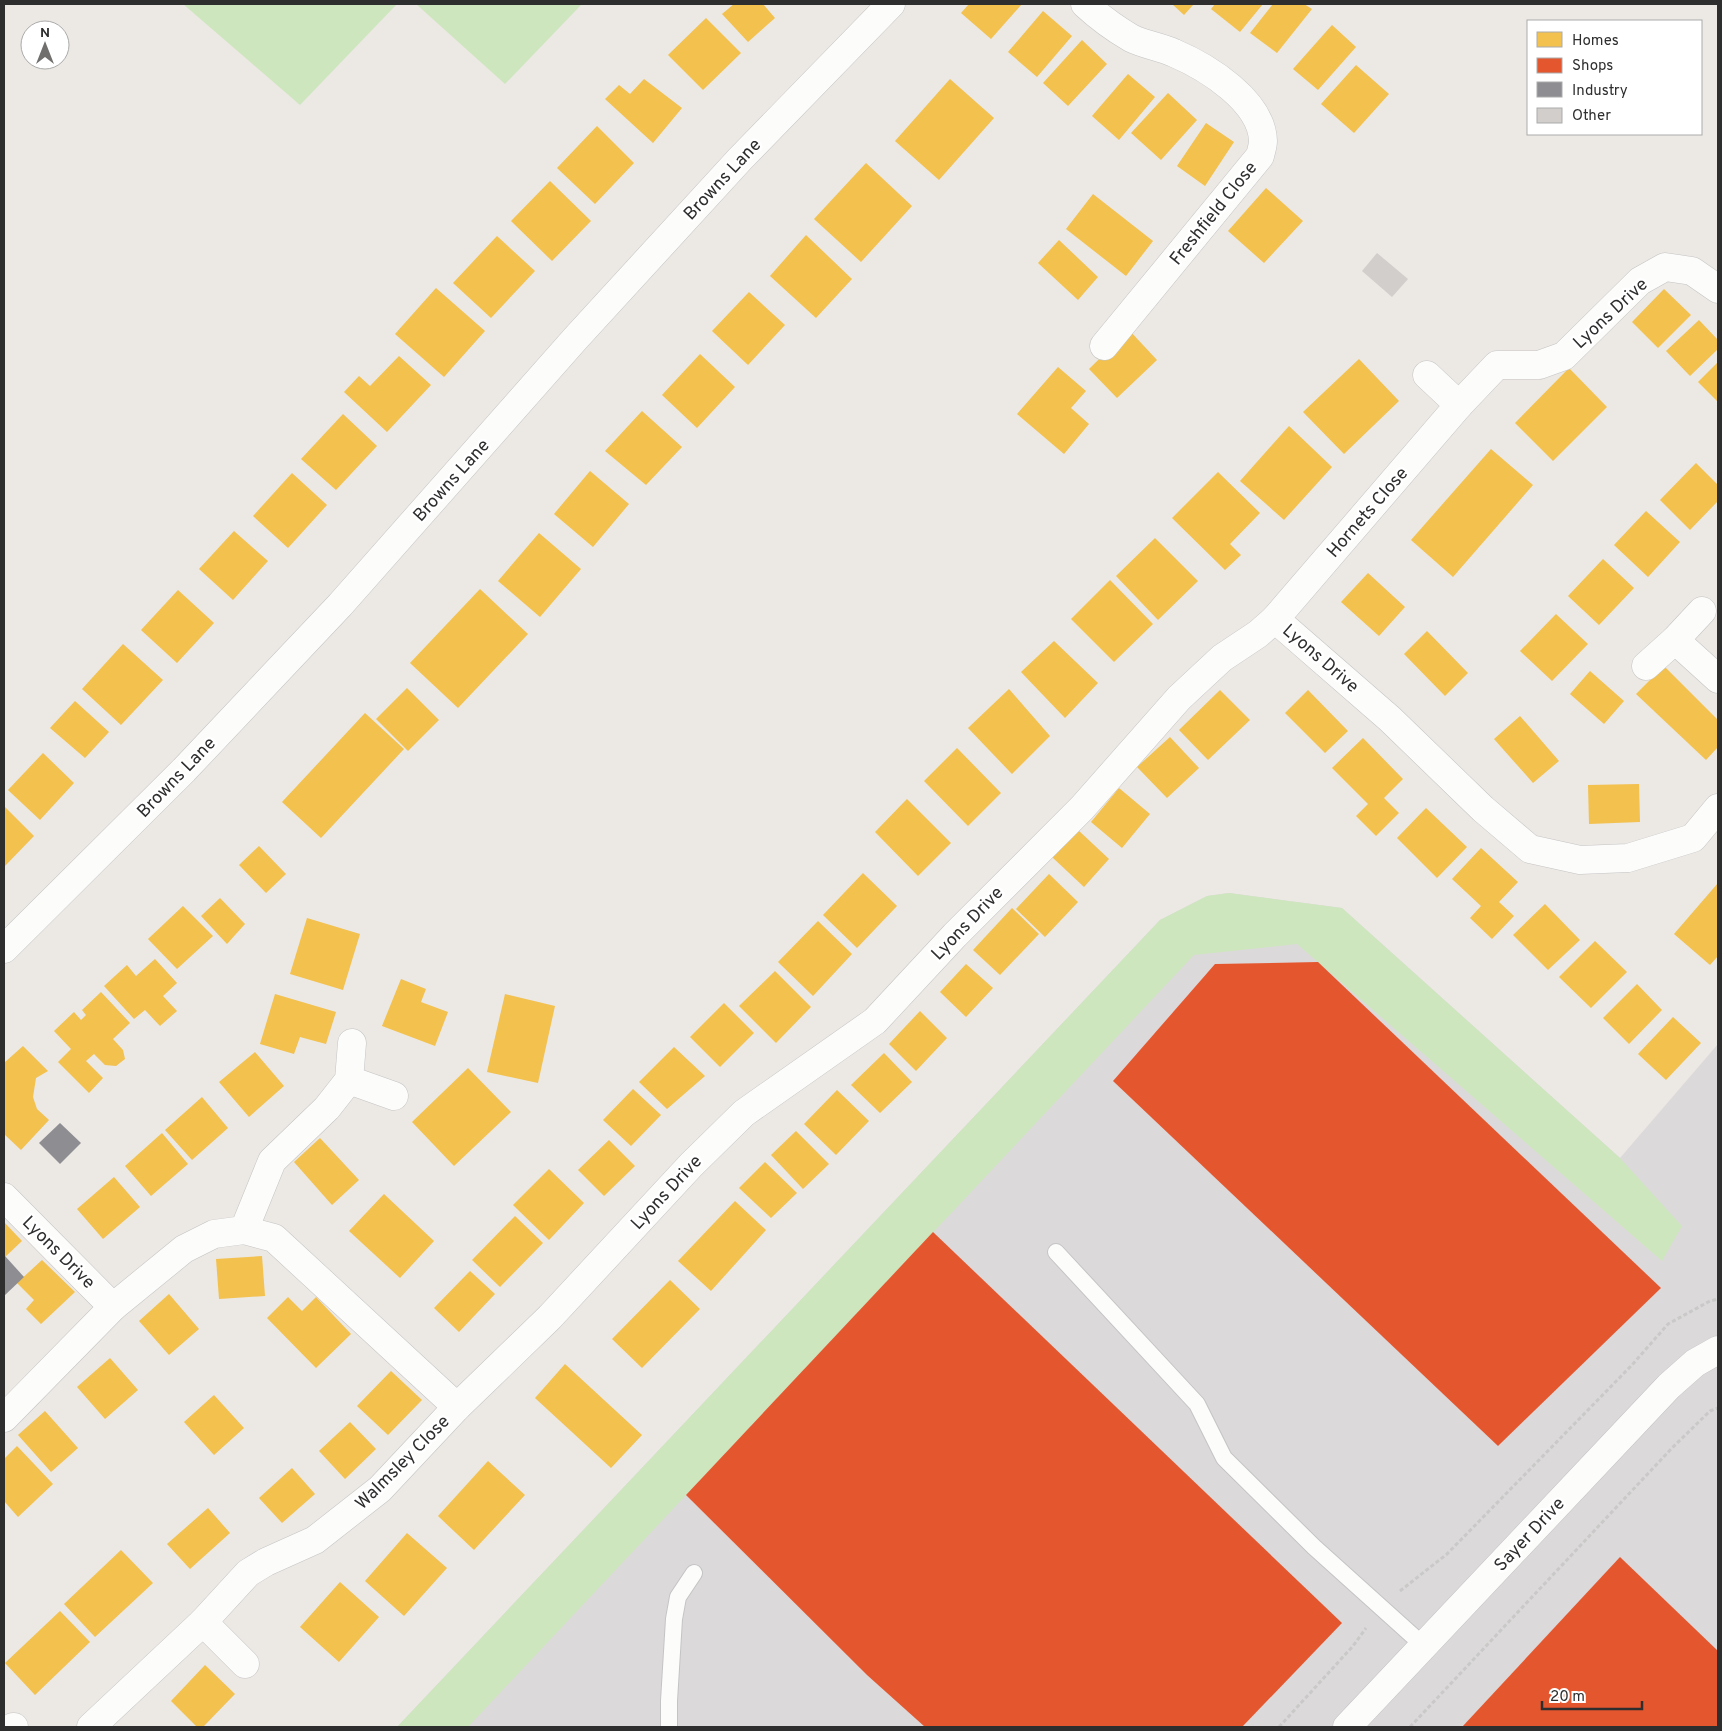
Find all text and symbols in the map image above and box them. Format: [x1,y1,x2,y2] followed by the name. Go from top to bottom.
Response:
[20,20,70,70] north arrow
[1527,20,1702,135] legend
[40,25,50,42] text: N
[1572,32,1619,51] text: Homes
[1572,57,1613,76] text: Shops
[1572,82,1628,101] text: Industry
[1572,107,1611,126] text: Other
[679,134,767,226] street label: Browns Lane
[1165,157,1263,270] street label: Freshfield Close
[1569,274,1653,355] street label: Lyons Drive
[409,435,495,527] street label: Browns Lane
[1322,463,1414,563] street label: Hornets Close
[1277,620,1363,699] street label: Lyons Drive
[133,733,221,823] street label: Browns Lane
[927,882,1009,966] street label: Lyons Drive
[627,1151,708,1235] street label: Lyons Drive
[17,1212,99,1294] street label: Lyons Drive
[351,1411,455,1515] street label: Walmsley Close
[1490,1493,1570,1577] street label: Sayer Drive
[1542,1678,1642,1710] scale bar
[1550,1688,1585,1707] text: 20 m

